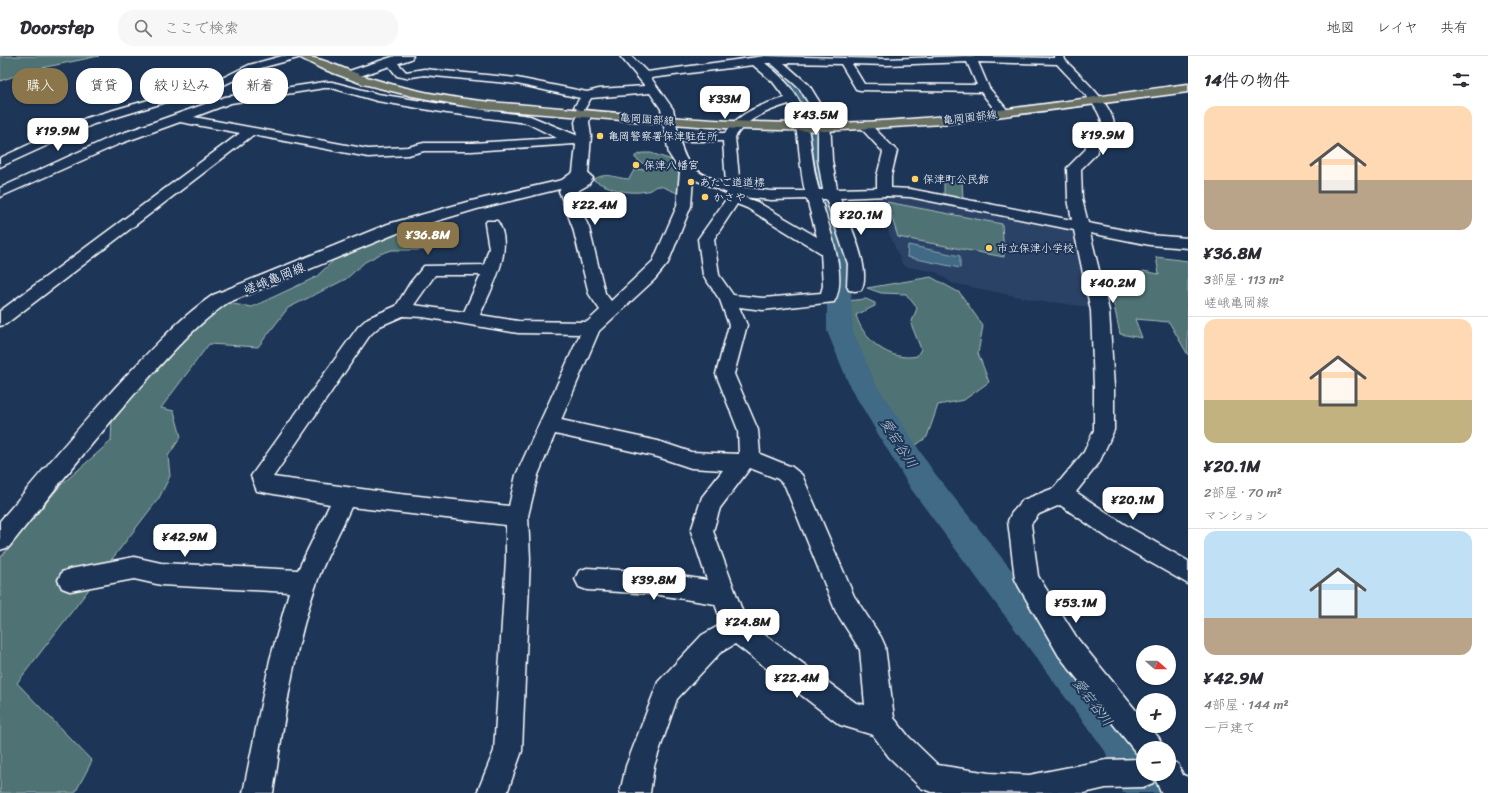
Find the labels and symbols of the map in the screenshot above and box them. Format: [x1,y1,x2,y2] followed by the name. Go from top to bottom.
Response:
[701,86,749,120] pin: ¥33M
[783,102,849,136] pin: ¥43.5M
[942,105,999,130] street label: 亀岡園部線
[619,108,675,131] street label: 亀岡園部線
[25,118,91,152] pin: ¥19.9M
[1070,122,1136,156] pin: ¥19.9M
[608,127,718,146] place label: 亀岡警察署保津駐在所
[595,131,605,141] marker: 亀岡警察署保津駐在所
[644,156,699,175] place label: 保津八幡宮
[631,160,641,170] marker: 保津八幡宮
[923,170,989,189] place label: 保津町公民館
[699,173,765,192] place label: あたご道道標
[910,174,920,184] marker: 保津町公民館
[686,177,696,187] marker: あたご道道標
[713,188,746,207] place label: かさや
[562,192,628,226] pin: ¥22.4M
[700,192,710,202] marker: かさや
[828,202,894,236] pin: ¥20.1M
[395,222,461,256] pin: ¥36.8M
[997,239,1074,258] place label: 市立保津小学校
[984,243,994,253] marker: 市立保津小学校
[240,255,310,301] street label: 嵯峨亀岡線
[1080,270,1146,304] pin: ¥40.2M
[873,413,924,474] water label: 愛宕谷川
[1100,487,1166,521] pin: ¥20.1M
[152,524,218,558] pin: ¥42.9M
[621,567,687,601] pin: ¥39.8M
[1043,590,1109,624] pin: ¥53.1M
[715,609,781,643] pin: ¥24.8M
[1136,645,1176,685] north arrow
[764,665,830,699] pin: ¥22.4M
[1066,672,1119,732] water label: 愛宕谷川

